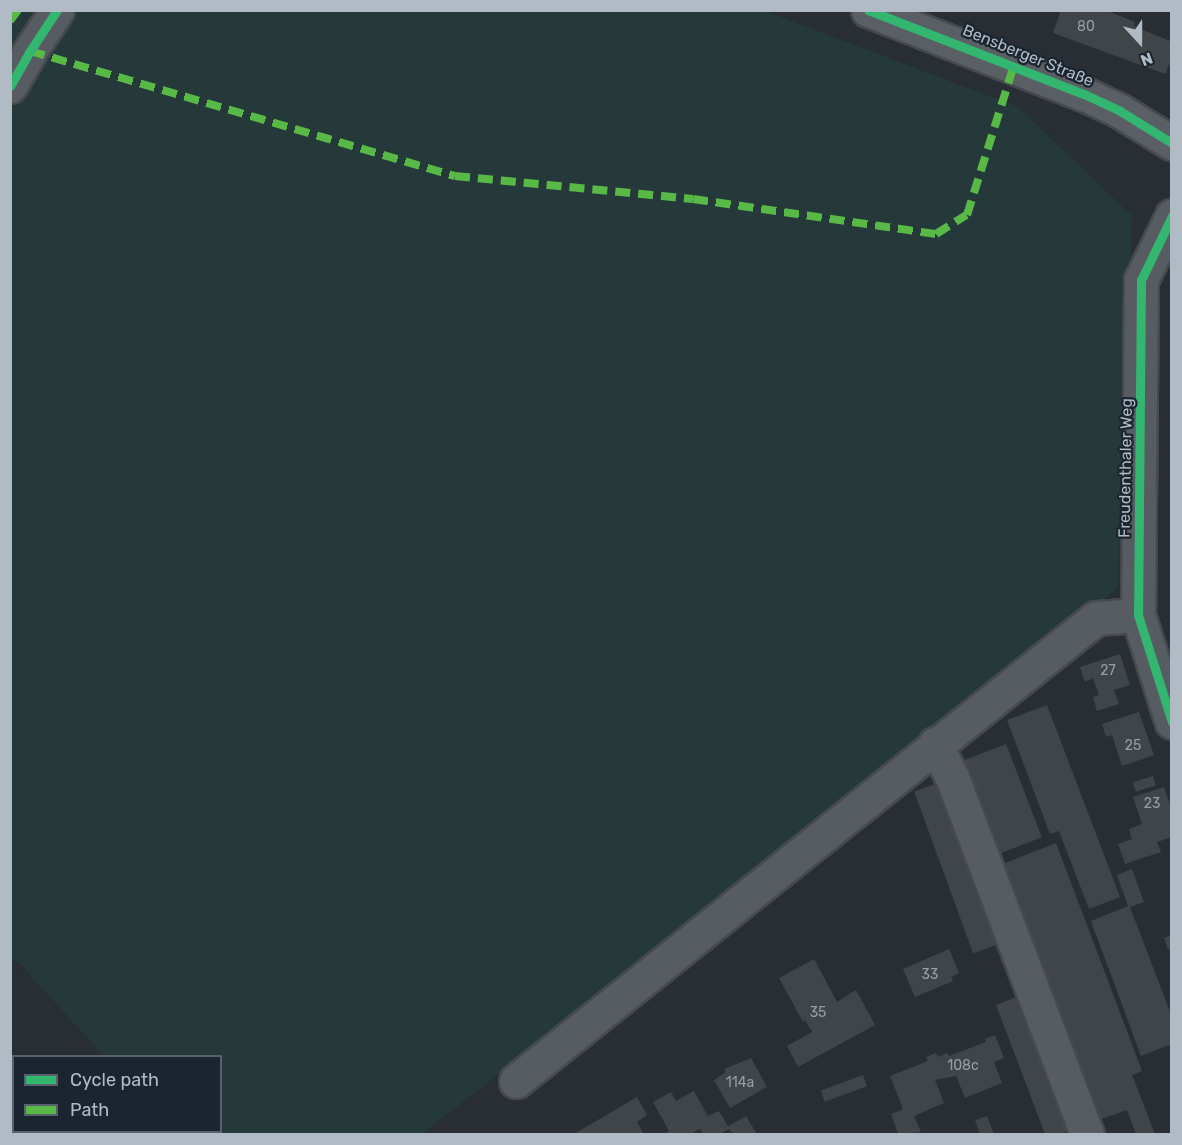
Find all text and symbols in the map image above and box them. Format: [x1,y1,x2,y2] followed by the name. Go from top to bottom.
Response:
[1110,12,1170,72] north arrow
[1077,19,1095,35] house number: 80
[960,21,1096,91] street label: Bensberger Straße
[1138,48,1155,70] text: N
[1115,398,1137,538] street label: Freudenthaler Weg
[1100,663,1116,679] house number: 27
[1125,738,1141,754] house number: 25
[1144,796,1160,812] house number: 23
[922,967,938,983] house number: 33
[810,1005,826,1021] house number: 35
[12,1055,222,1133] legend
[947,1058,979,1074] house number: 108c
[70,1069,159,1091] text: Cycle path
[726,1075,754,1091] house number: 114a
[70,1099,109,1121] text: Path

